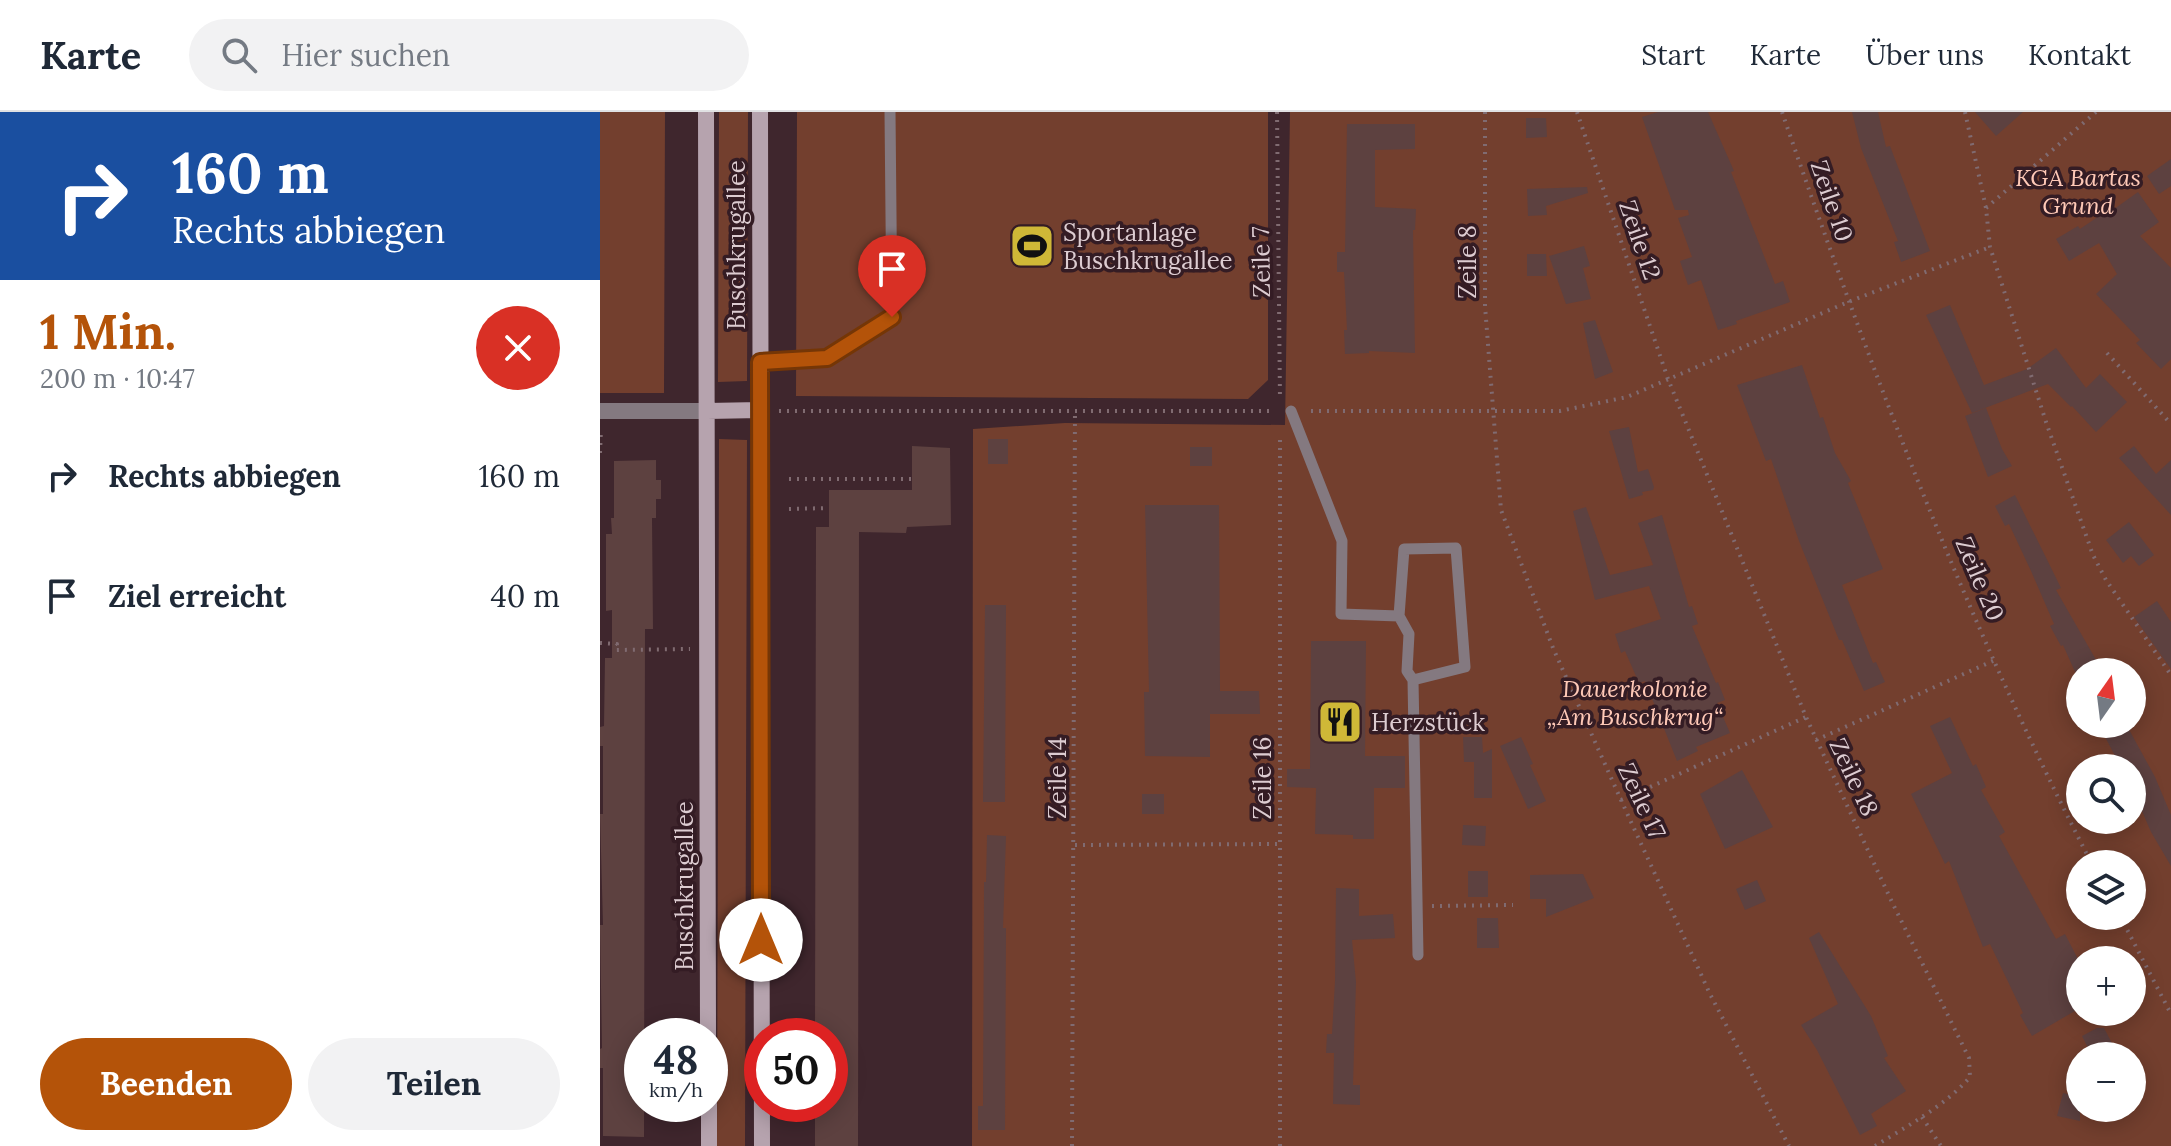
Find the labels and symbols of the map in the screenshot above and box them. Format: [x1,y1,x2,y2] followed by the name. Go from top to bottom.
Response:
[1804,156,1860,246] street label: Zeile 10
[721,160,752,330] street label: Buschkrugallee
[2015,162,2141,221] park label: KGA Bartas Grund
[1612,196,1668,284] street label: Zeile 12
[1063,217,1233,276] place label: Sportanlage Buschkrugallee
[1008,222,1056,270] sports icon: Sportanlage Buschkrugallee
[1452,225,1483,299] street label: Zeile 8
[1245,226,1277,298] street label: Zeile 7
[858,235,926,317] pin
[1949,532,2011,626] street label: Zeile 20
[2066,658,2146,738] north arrow
[1547,673,1723,732] park label: Dauerkolonie „Am Buschkrug“
[1316,698,1364,746] restaurant icon: Herzstück
[1371,707,1485,738] place label: Herzstück
[1823,733,1885,821] street label: Zeile 18
[1042,737,1073,819] street label: Zeile 14
[1247,737,1278,819] street label: Zeile 16
[1611,758,1673,844] street label: Zeile 17
[669,801,700,971] street label: Buschkrugallee
[719,898,803,982] position arrow
[744,1018,848,1122] speed limit sign: 50

